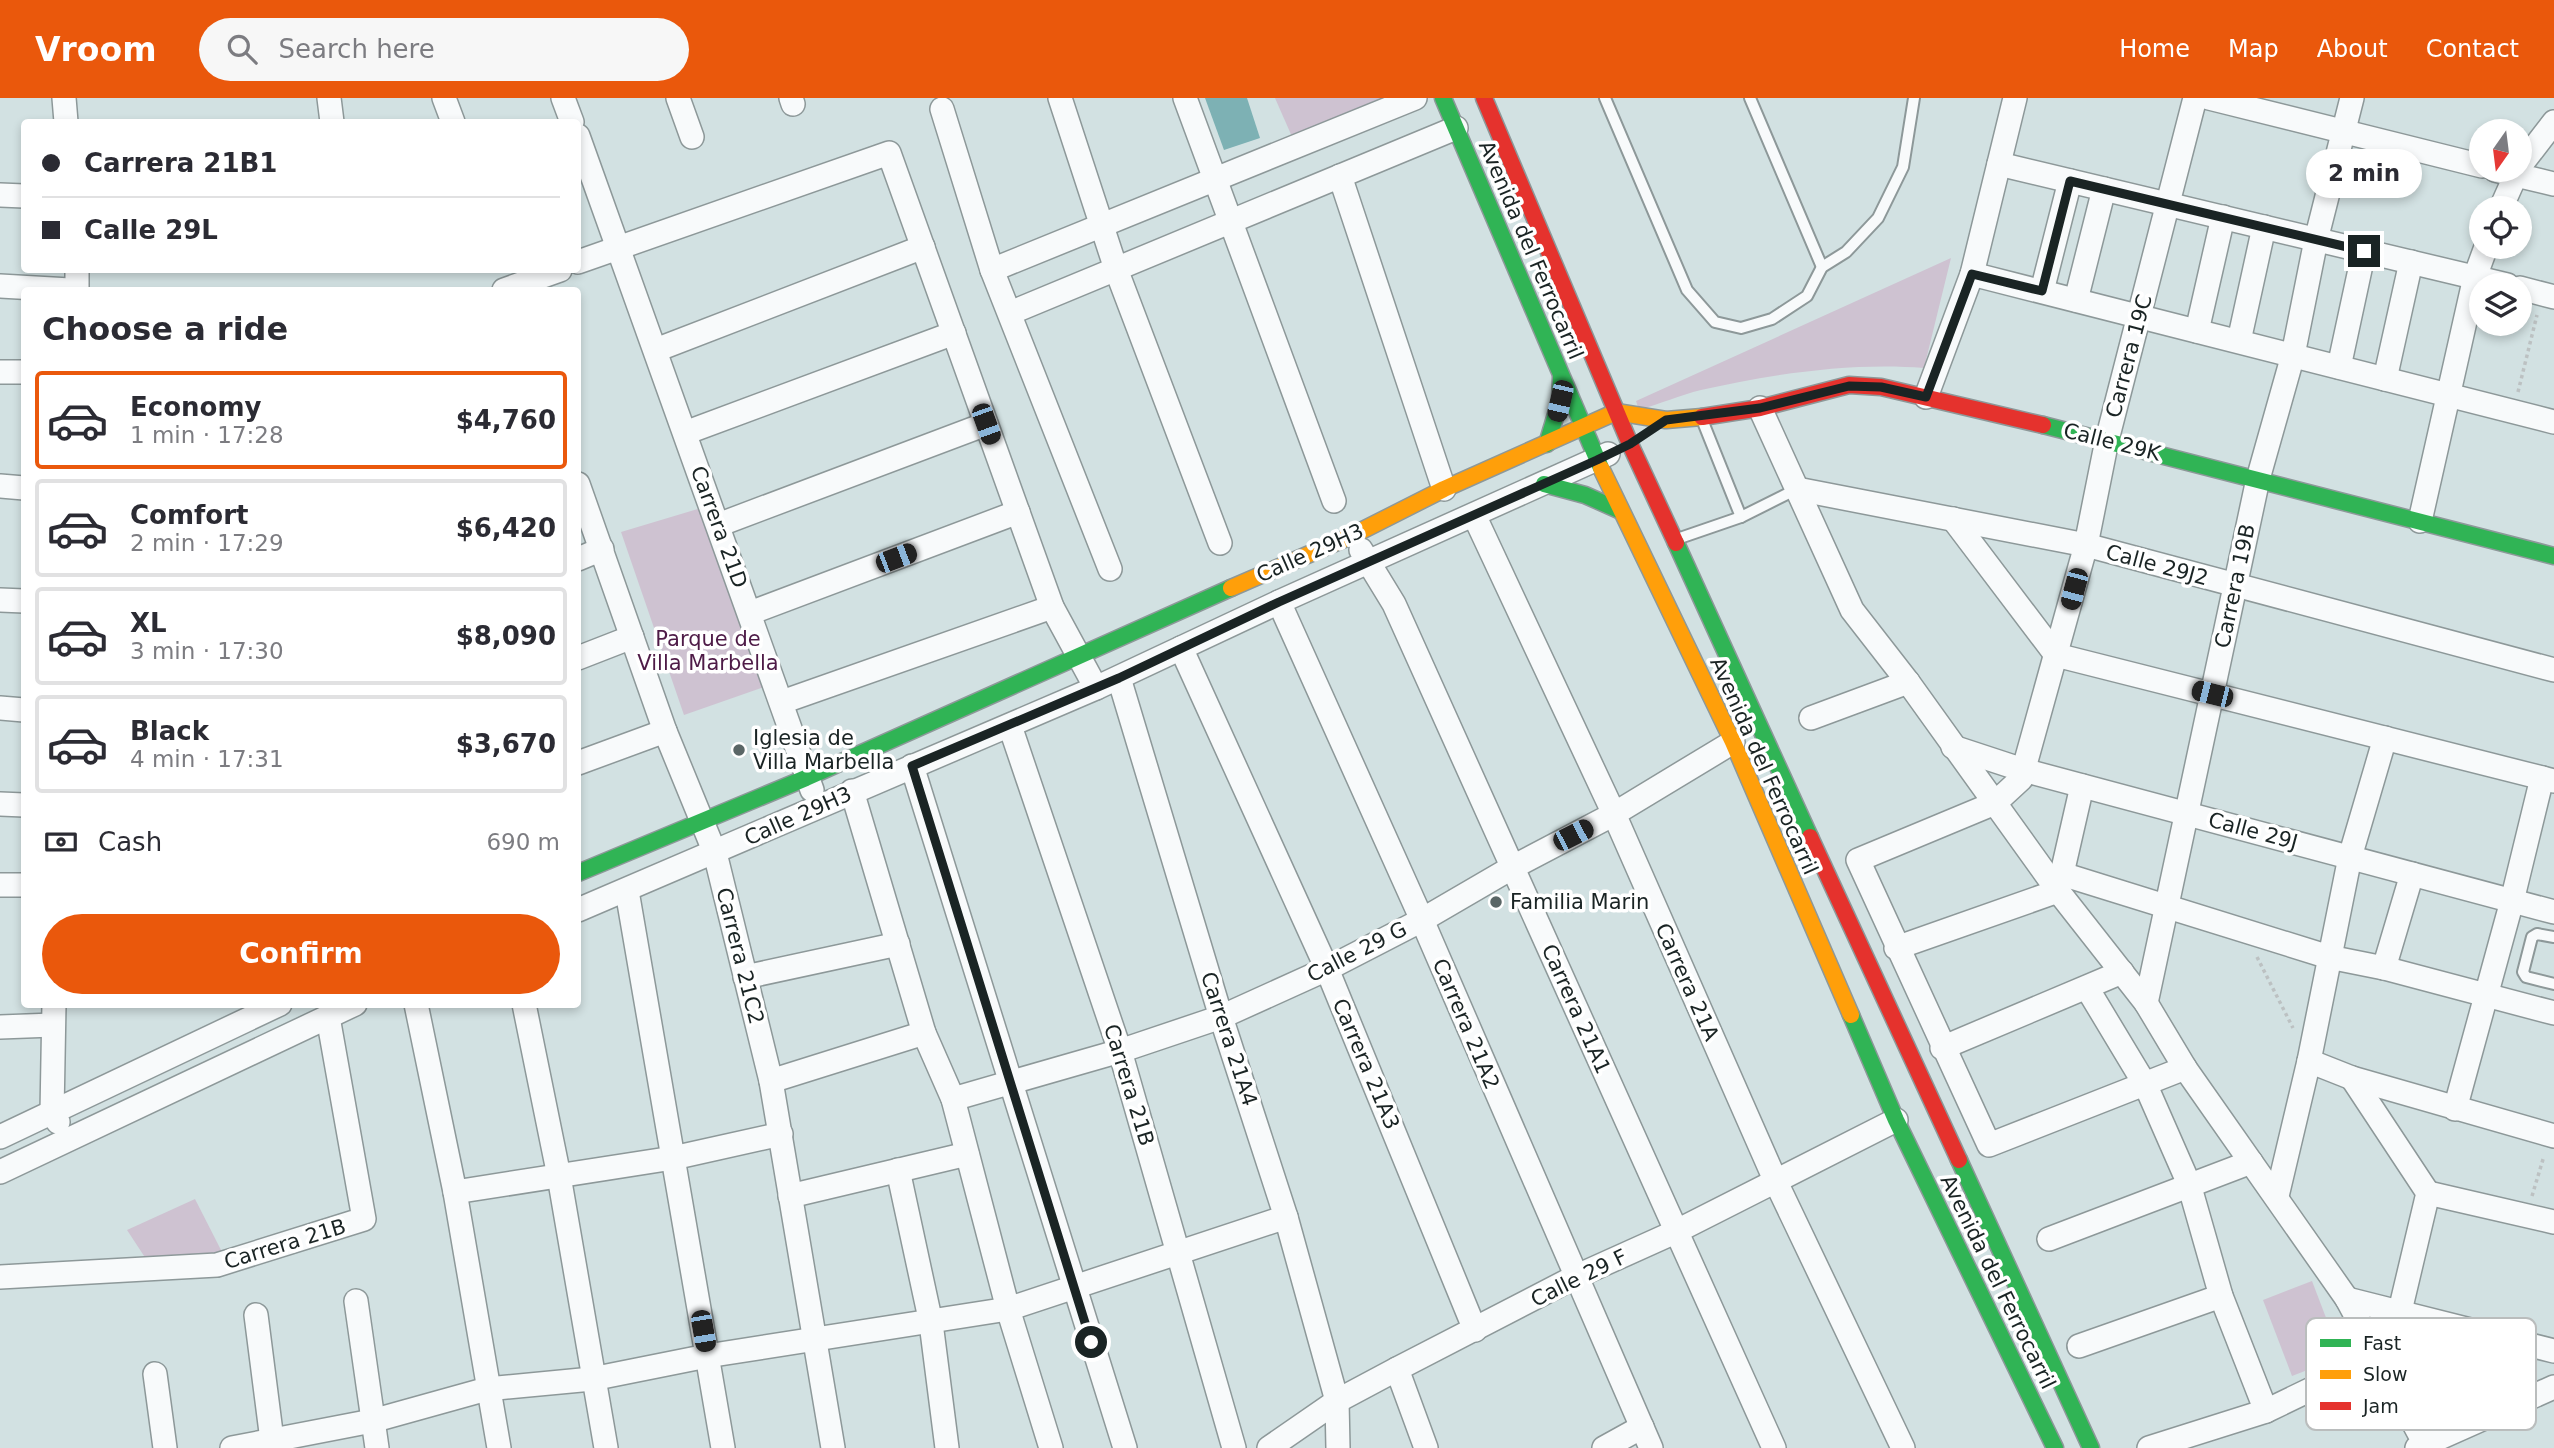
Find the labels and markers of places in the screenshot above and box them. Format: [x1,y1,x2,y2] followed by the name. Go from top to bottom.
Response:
[753,726,894,774] place label: Iglesia de Villa Marbella
[731,742,747,758] marker: Iglesia de Villa Marbella
[1510,890,1649,914] place label: Familia Marin
[1488,894,1504,910] marker: Familia Marin

